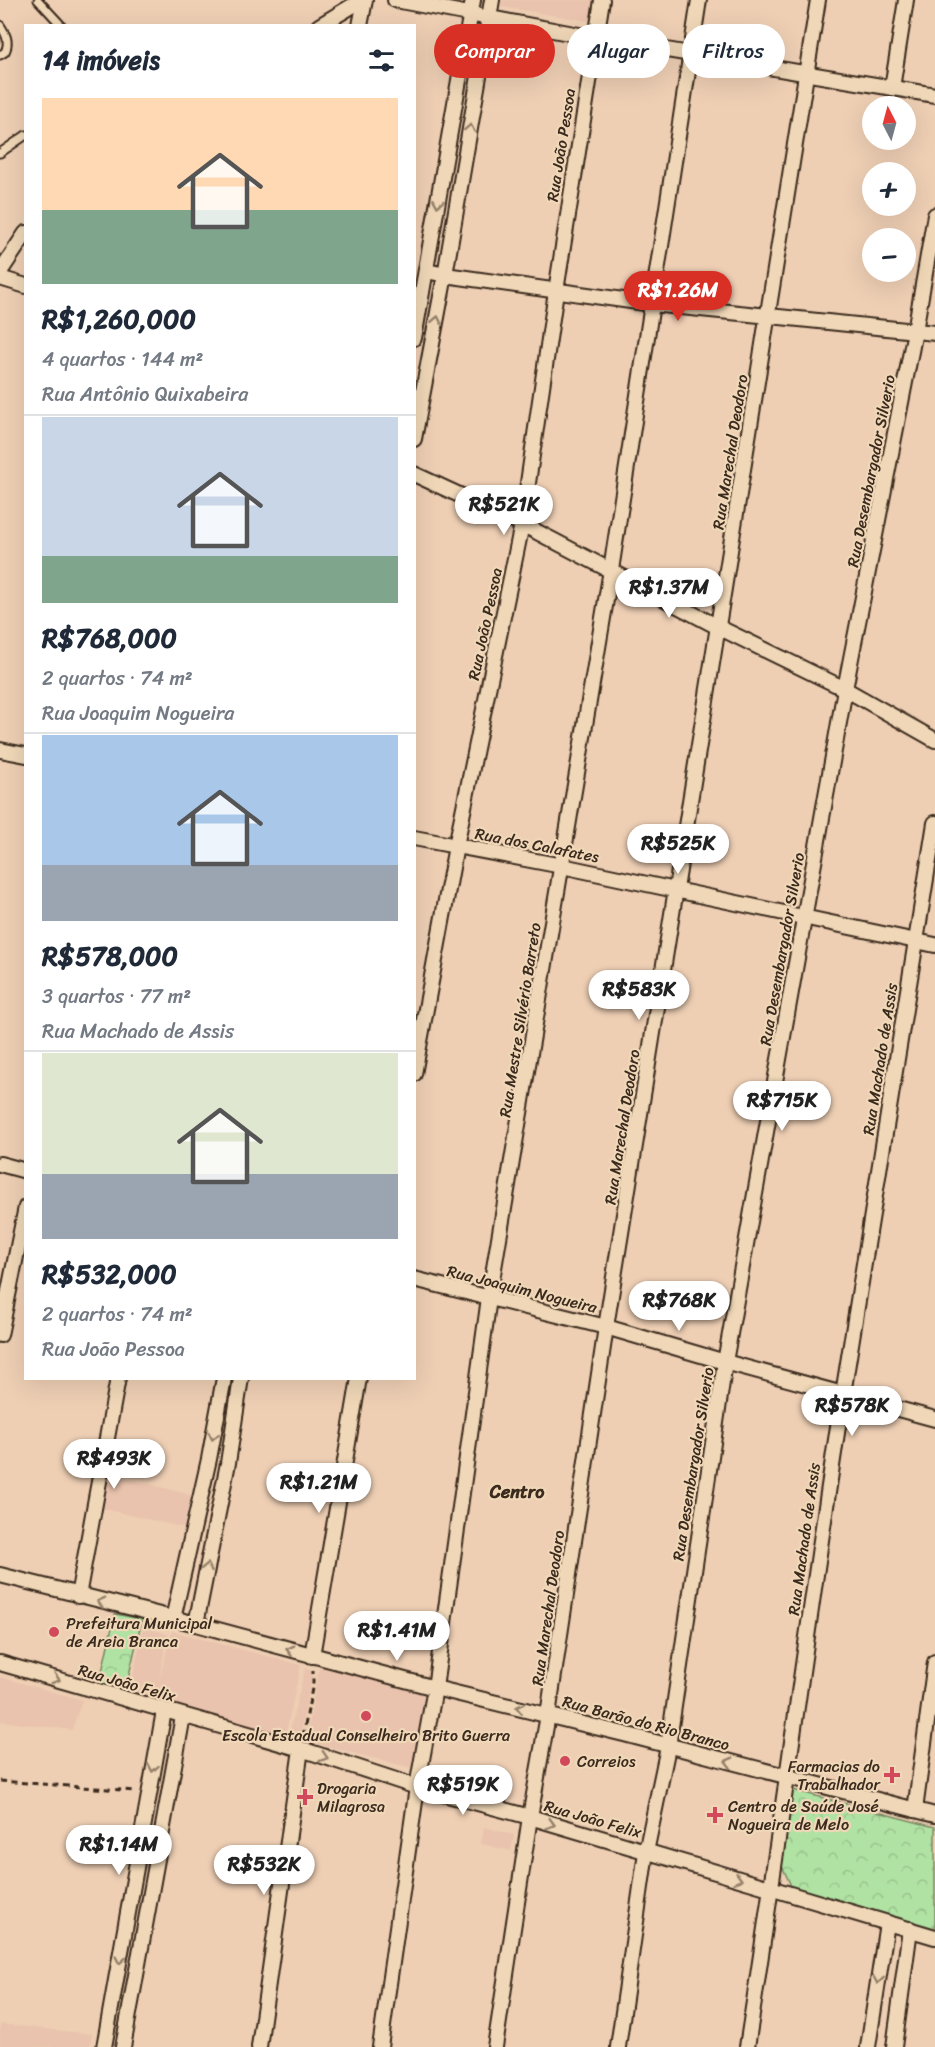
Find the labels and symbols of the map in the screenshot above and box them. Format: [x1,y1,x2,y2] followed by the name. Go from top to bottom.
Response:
[538,86,584,204] street label: Rua João Pessoa
[862,96,916,150] north arrow
[463,123,476,133] one-way arrow
[433,198,445,207] one-way arrow
[623,271,733,322] pin: R$1.26M
[430,315,443,325] one-way arrow
[703,372,757,532] street label: Rua Marechal Deodoro
[838,372,904,570] street label: Rua Desembargador Silverio
[455,485,553,536] pin: R$521K
[459,565,511,683] street label: Rua João Pessoa
[614,568,724,619] pin: R$1.37M
[472,819,602,871] street label: Rua dos Calafates
[629,824,727,875] pin: R$525K
[751,850,813,1048] street label: Rua Desembargador Silverio
[490,921,550,1119] street label: Rua Mestre Silvério Barreto
[590,970,688,1021] pin: R$583K
[854,980,906,1137] street label: Rua Machado de Assis
[595,1047,649,1207] street label: Rua Marechal Deodoro
[733,1081,831,1132] pin: R$715K
[444,1256,601,1322] street label: Rua Joaquim Nogueira
[630,1281,728,1332] pin: R$768K
[663,1365,723,1563] street label: Rua Desembargador Silverio
[803,1386,901,1437] pin: R$578K
[207,1431,220,1441] one-way arrow
[65,1439,163,1490] pin: R$493K
[779,1460,829,1617] street label: Rua Machado de Assis
[264,1463,374,1514] pin: R$1.21M
[489,1476,545,1508] district label: Centro
[523,1528,573,1688] street label: Rua Marechal Deodoro
[200,1562,213,1572] one-way arrow
[97,1596,107,1609] one-way arrow
[66,1609,212,1656] place label: Prefeitura Municipal de Areia Branca
[342,1611,452,1662] pin: R$1.41M
[47,1625,61,1639] marker: Prefeitura Municipal de Areia Branca
[286,1644,296,1657] one-way arrow
[75,1655,180,1711] street label: Rua João Felix
[50,1672,61,1684] one-way arrow
[559,1687,733,1759] street label: Rua Barão do Rio Branco
[515,1703,525,1716] one-way arrow
[359,1709,373,1723] marker: Escola Estadual Conselheiro Brito Guerra
[222,1721,510,1750] place label: Escola Estadual Conselheiro Brito Guerra
[577,1747,636,1776] place label: Correios
[318,1749,329,1762] one-way arrow
[788,1752,881,1799] place label: Farmacias do Trabalhador
[558,1754,572,1768] marker: Correios
[724,1757,734,1770] one-way arrow
[148,1764,160,1773] one-way arrow
[414,1765,512,1816] pin: R$519K
[885,1768,899,1782] marker: Farmacias do Trabalhador
[317,1774,385,1821] place label: Drogaria Milagrosa
[298,1790,312,1804] marker: Drogaria Milagrosa
[541,1791,646,1847] street label: Rua João Felix
[728,1792,879,1839] place label: Centro de Saúde José Nogueira de Melo
[706,1806,724,1824] marker: Centro de Saúde José Nogueira de Melo
[545,1817,556,1829] one-way arrow
[64,1825,174,1876] pin: R$1.14M
[215,1845,313,1896] pin: R$532K
[733,1872,743,1884] one-way arrow
[114,1955,127,1965] one-way arrow
[873,1976,885,1985] one-way arrow

